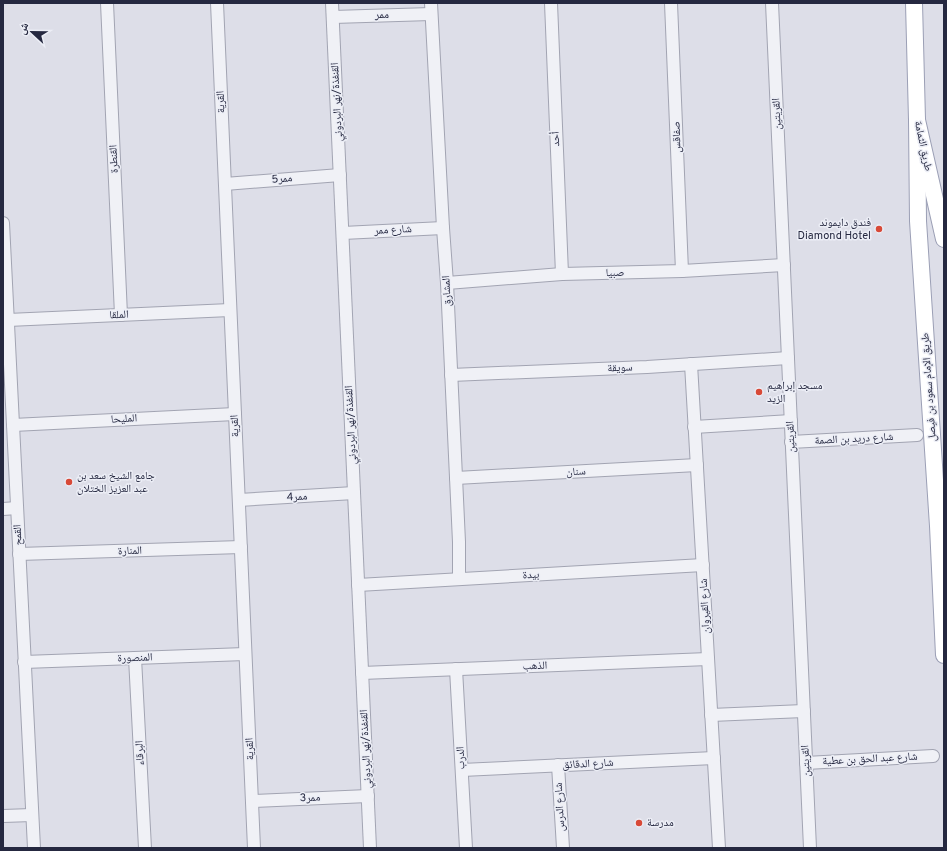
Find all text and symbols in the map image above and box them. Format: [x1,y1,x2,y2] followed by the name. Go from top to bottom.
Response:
[374,8,389,22] street label: ممر
[12,12,52,52] north arrow
[15,20,32,37] text: ش
[328,62,347,142] street label: القنفذة/نهر البردوني
[213,90,229,114] street label: القرية
[769,98,785,130] street label: القريتين
[911,119,935,173] street label: طريق الثمامة
[669,121,685,153] street label: صفاقس
[548,131,563,147] street label: أحد
[106,145,122,173] street label: القنطرة
[271,171,293,187] street label: ممر5
[797,216,871,243] place label: فندق دايموند Diamond Hotel
[373,222,412,238] street label: شارع ممر
[874,224,884,234] marker: فندق دايموند Diamond Hotel
[606,266,624,280] street label: صبيا
[439,275,455,307] street label: المشارق
[109,308,129,322] street label: الملقا
[918,332,940,442] street label: طريق الإمام سعود بن فيصل
[607,361,633,375] street label: سويقة
[767,379,823,406] place label: مسجد إبراهيم الزيد
[342,385,361,465] street label: القنفذة/نهر البردوني
[754,387,764,397] marker: مسجد إبراهيم الزيد
[111,411,137,427] street label: المليحا
[227,414,243,438] street label: القرية
[783,421,799,453] street label: القريتين
[814,430,894,448] street label: شارع دريد بن الصمة
[566,464,586,480] street label: سنان
[77,469,155,496] place label: جامع الشيخ سعد بن عبد العزيز الختلان
[64,477,74,487] marker: جامع الشيخ سعد بن عبد العزيز الختلان
[286,489,308,505] street label: ممر4
[10,524,26,546] street label: القمح
[118,544,142,558] street label: المنارة
[522,568,540,582] street label: بيدة
[697,578,713,634] street label: شارع القيروان
[117,650,153,666] street label: المنصورة
[522,659,548,673] street label: الذهب
[357,709,376,789] street label: القنفذة/نهر البردوني
[242,737,258,761] street label: القرية
[132,740,148,766] street label: البرقاء
[798,745,814,777] street label: القريتين
[453,746,469,770] street label: الدرب
[822,750,918,768] street label: شارع عبد الحق بن عطية
[562,756,614,772] street label: شارع الدقائق
[552,782,568,832] street label: شارع الدرس
[299,791,321,805] street label: ممر3
[647,816,674,830] place label: مدرسة
[634,818,644,828] marker: مدرسة

